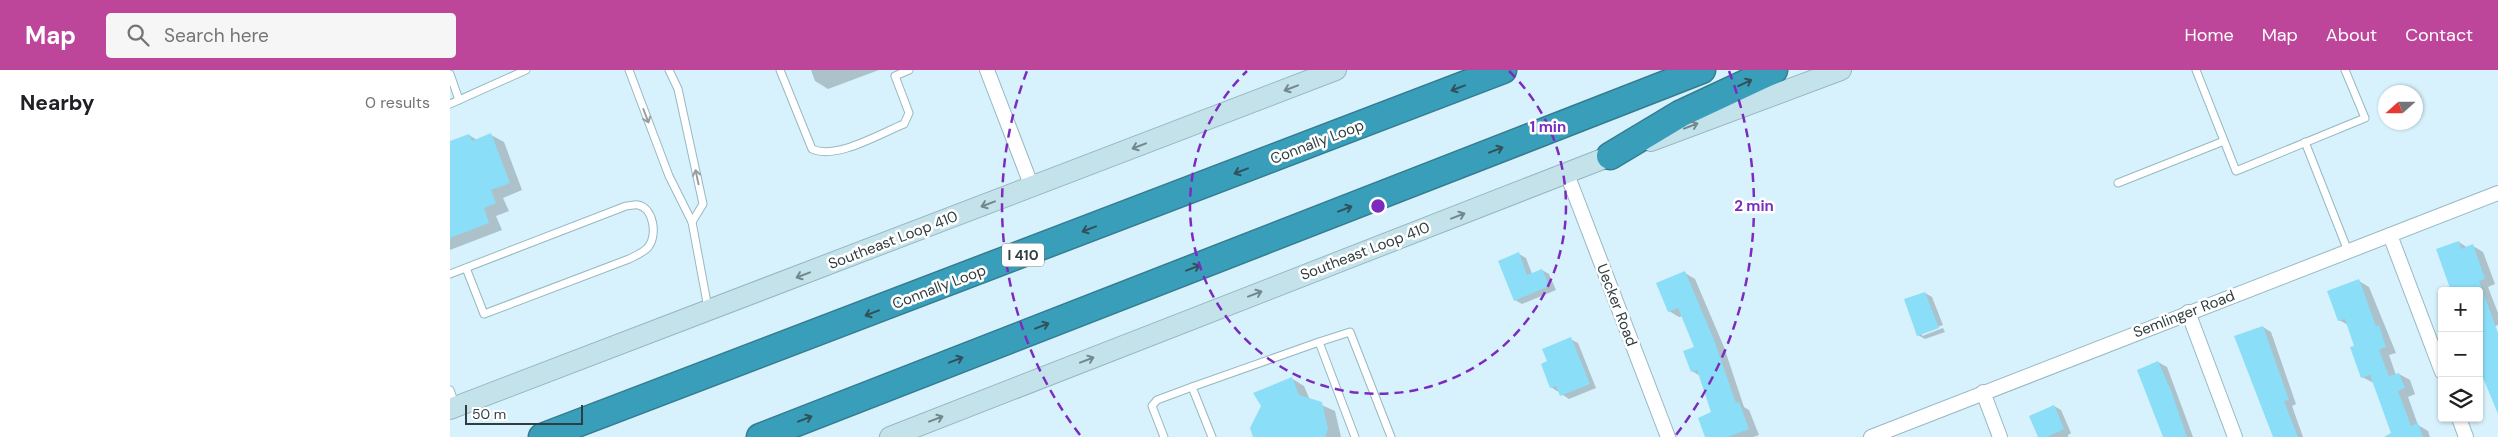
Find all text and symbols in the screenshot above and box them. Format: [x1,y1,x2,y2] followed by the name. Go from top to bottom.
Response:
[106,13,456,58] search box
[25,20,76,51] text: Map
[124,21,152,49] icon: search
[164,23,269,48] text: Search here
[2184,23,2234,47] text: Home
[2262,23,2298,47] text: Map
[2326,23,2377,47] text: About
[2405,23,2473,47] text: Contact
[1737,78,1752,87] one-way arrow
[1284,83,1299,93] one-way arrow
[1451,83,1466,93] one-way arrow
[2378,85,2423,130] north arrow
[20,89,94,117] text: Nearby
[365,92,430,113] text: 0 results
[642,107,651,123] one-way arrow
[1267,115,1367,169] street label: Connally Loop
[1530,117,1566,137] text: 1 min
[1683,121,1698,130] one-way arrow
[1132,142,1147,151] one-way arrow
[1488,145,1503,154] one-way arrow
[1234,167,1249,176] one-way arrow
[692,169,701,185] one-way arrow
[1734,196,1774,216] text: 2 min
[1369,197,1387,215] centre of rings
[980,200,996,209] one-way arrow
[1337,204,1352,213] one-way arrow
[825,206,961,274] street label: Southeast Loop 410
[1450,211,1465,220] one-way arrow
[1297,217,1433,285] street label: Southeast Loop 410
[1082,225,1097,234] one-way arrow
[1002,244,1044,266] road number: I 410
[889,260,989,314] street label: Connally Loop
[1592,261,1642,349] street label: Uecker Road
[1185,262,1200,272] one-way arrow
[796,271,811,280] one-way arrow
[2130,285,2238,343] street label: Semlinger Road
[2438,287,2483,422] map controls
[2438,287,2483,332] button: +
[1247,289,1262,298] one-way arrow
[865,308,880,318] one-way arrow
[1034,321,1049,331] one-way arrow
[2438,332,2483,377] button: −
[948,355,963,364] one-way arrow
[1079,355,1094,364] one-way arrow
[2438,377,2483,422] button: layers
[465,402,582,425] scale bar
[472,405,506,423] text: 50 m
[797,414,812,423] one-way arrow
[928,414,943,423] one-way arrow

